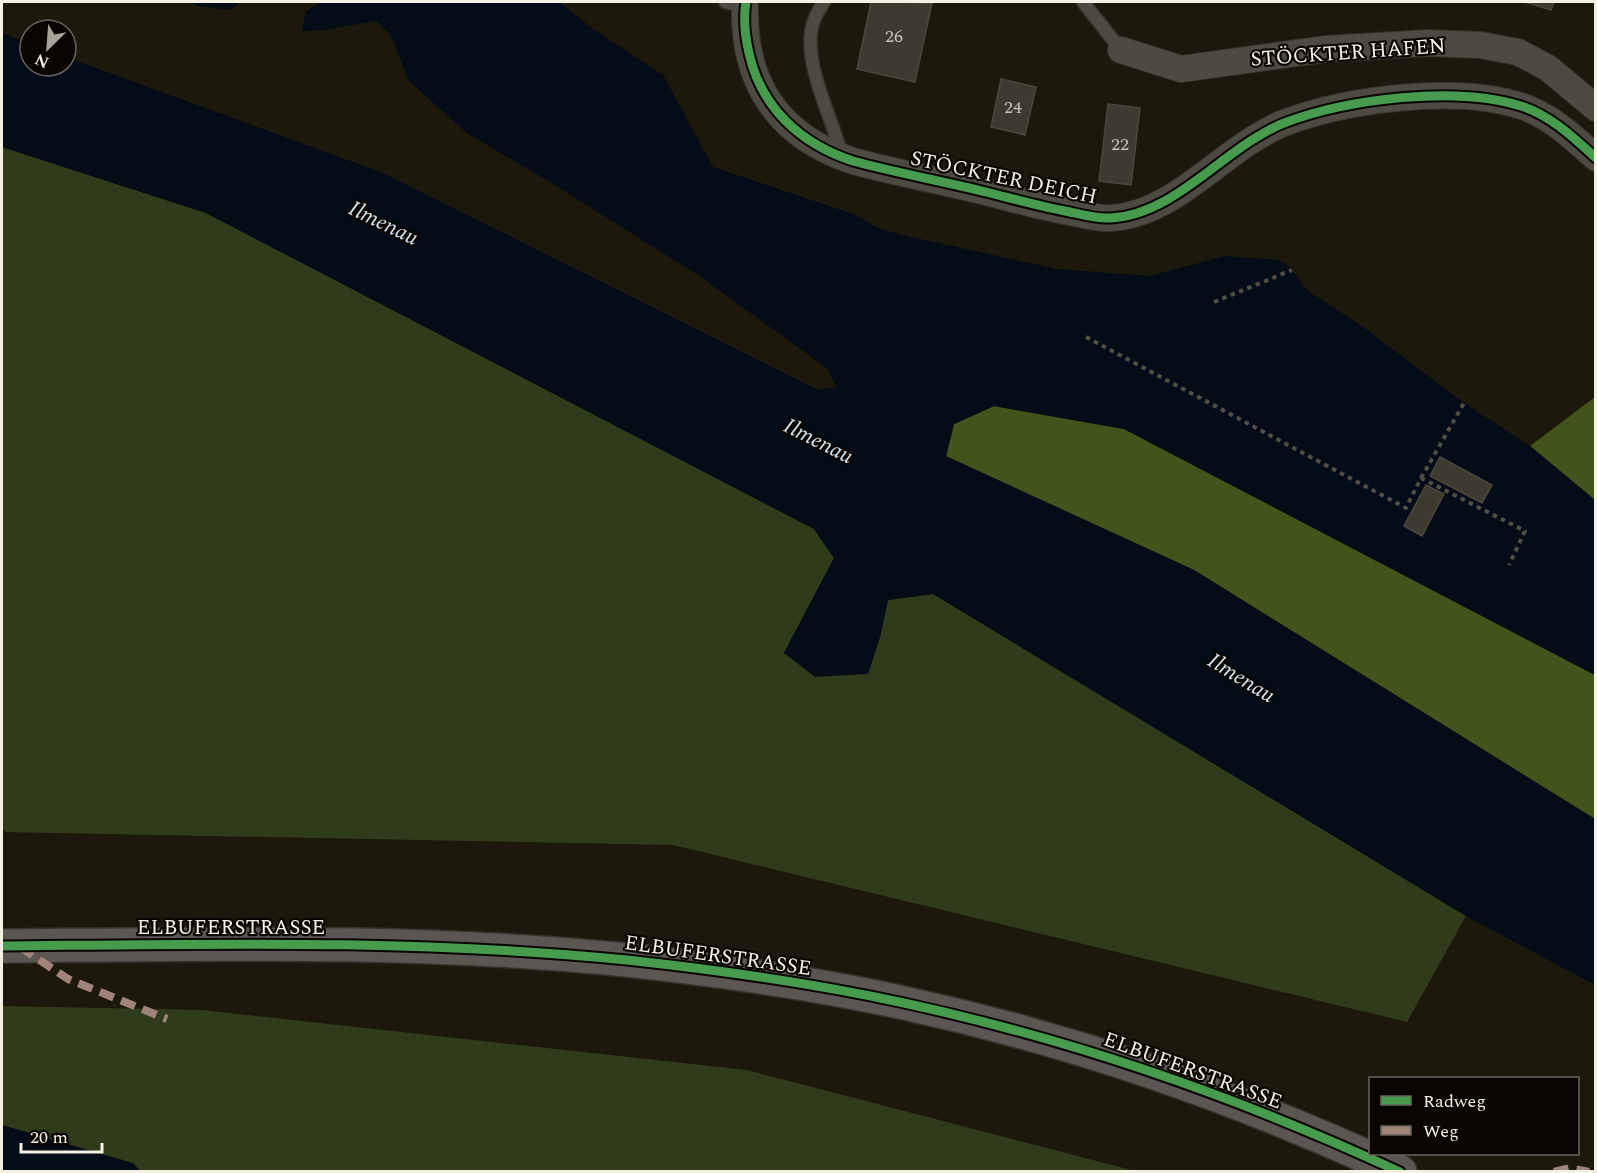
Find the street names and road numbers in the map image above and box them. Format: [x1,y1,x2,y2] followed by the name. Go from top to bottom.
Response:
[1249,30,1447,76] street label: STÖCKTER HAFEN
[908,143,1100,213] street label: STÖCKTER DEICH
[137,912,325,944] street label: ELBUFERSTRASSE
[622,927,813,985] street label: ELBUFERSTRASSE
[1099,1024,1287,1118] street label: ELBUFERSTRASSE

